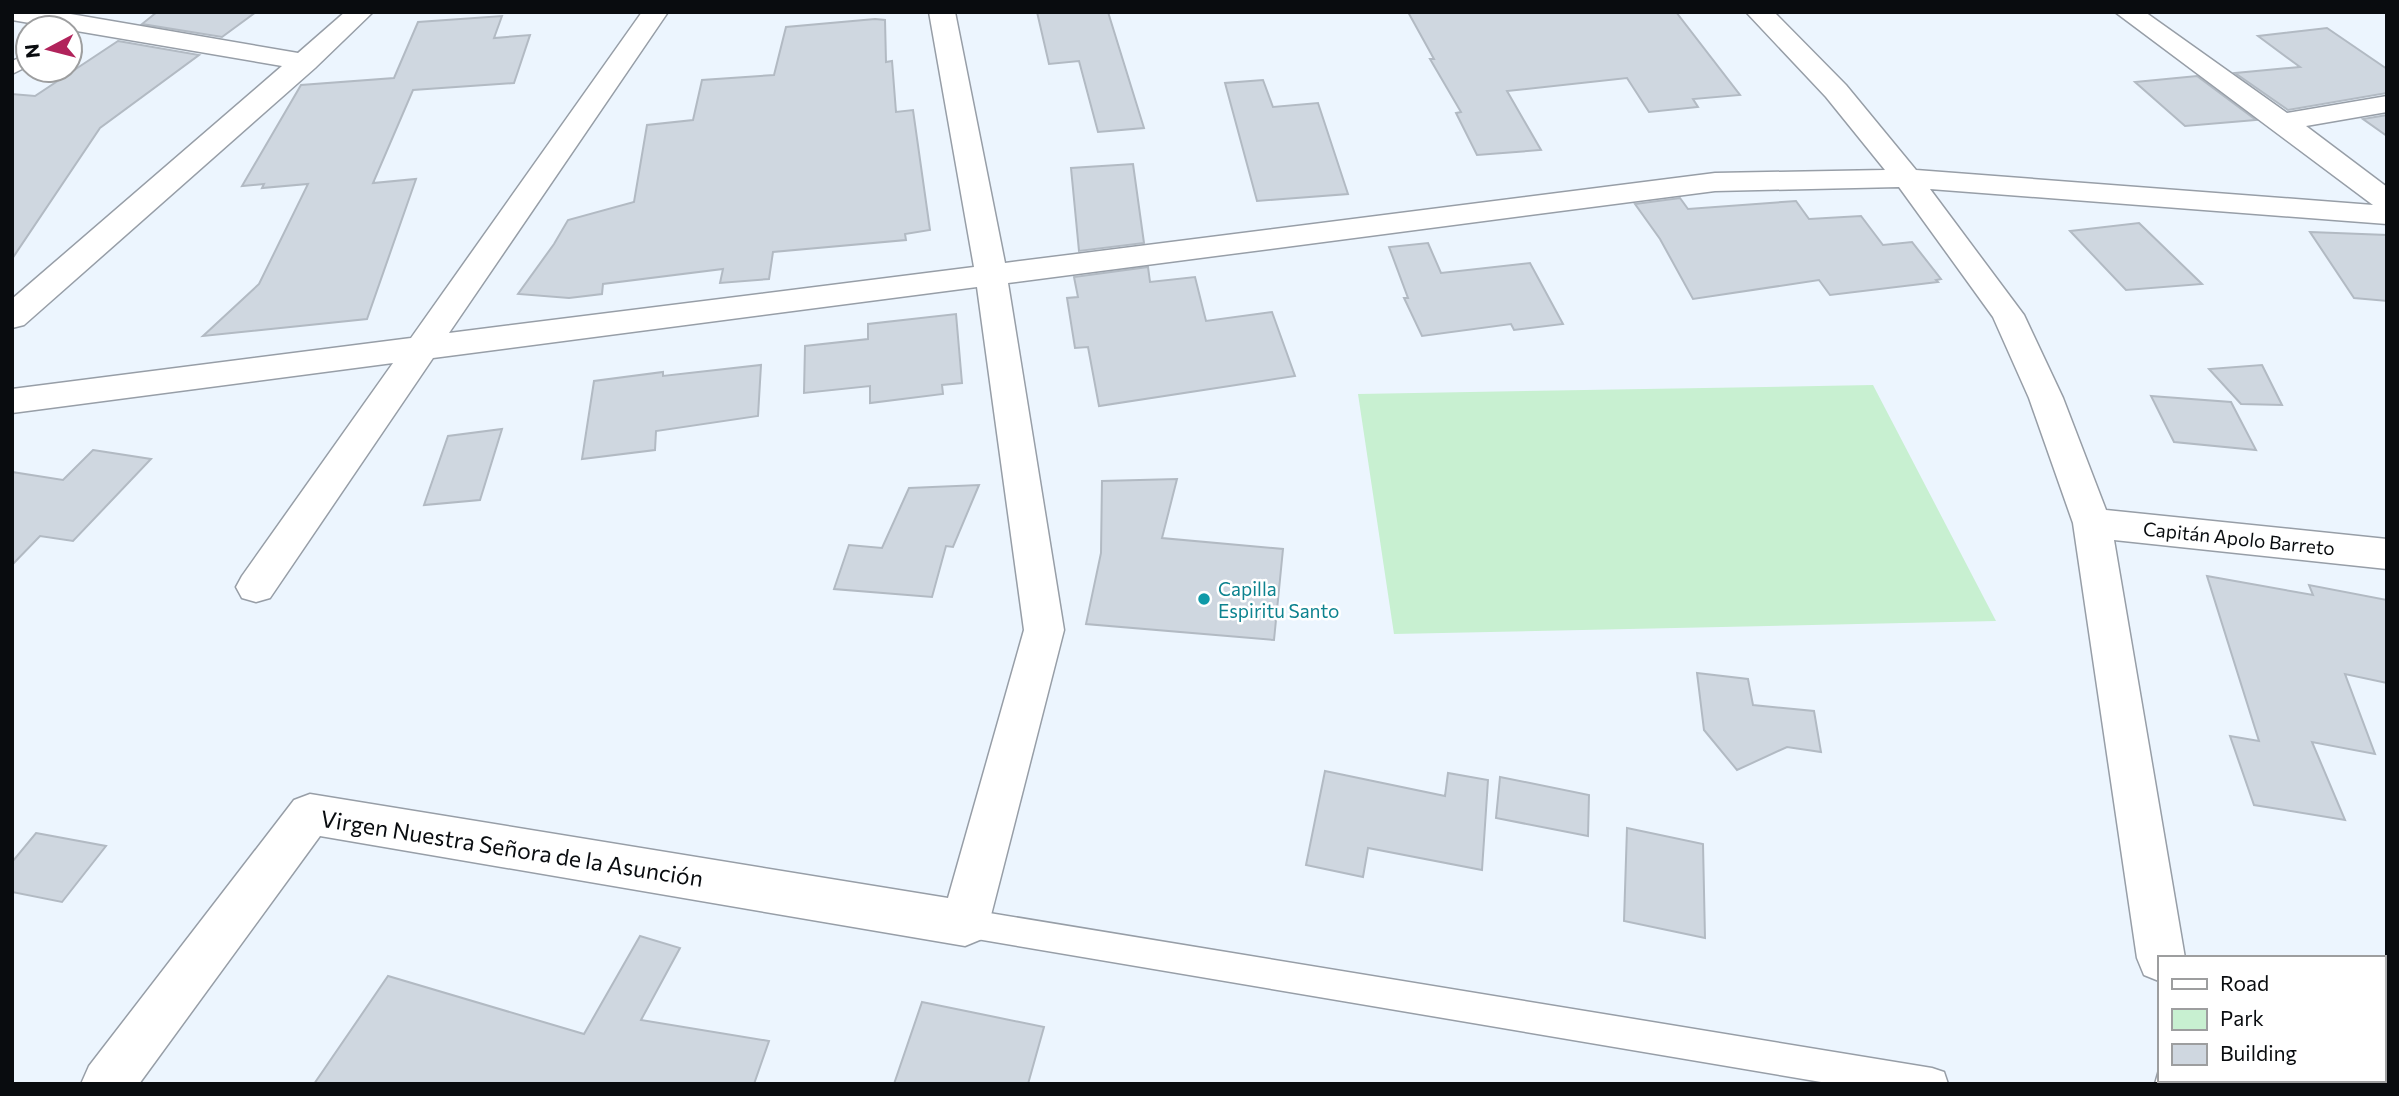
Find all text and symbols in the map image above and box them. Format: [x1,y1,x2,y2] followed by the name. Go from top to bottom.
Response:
[14,14,84,84] north arrow
[19,43,44,60] text: N
[2142,516,2336,560] street label: Capitán Apolo Barreto
[1218,577,1339,622] place label: Capilla Espiritu Santo
[1196,591,1212,607] marker: Capilla Espiritu Santo
[319,804,705,892] street label: Virgen Nuestra Señora de la Asunción
[2158,956,2385,1082] legend
[2220,970,2269,995] text: Road
[2220,1005,2264,1030] text: Park
[2220,1040,2297,1065] text: Building

